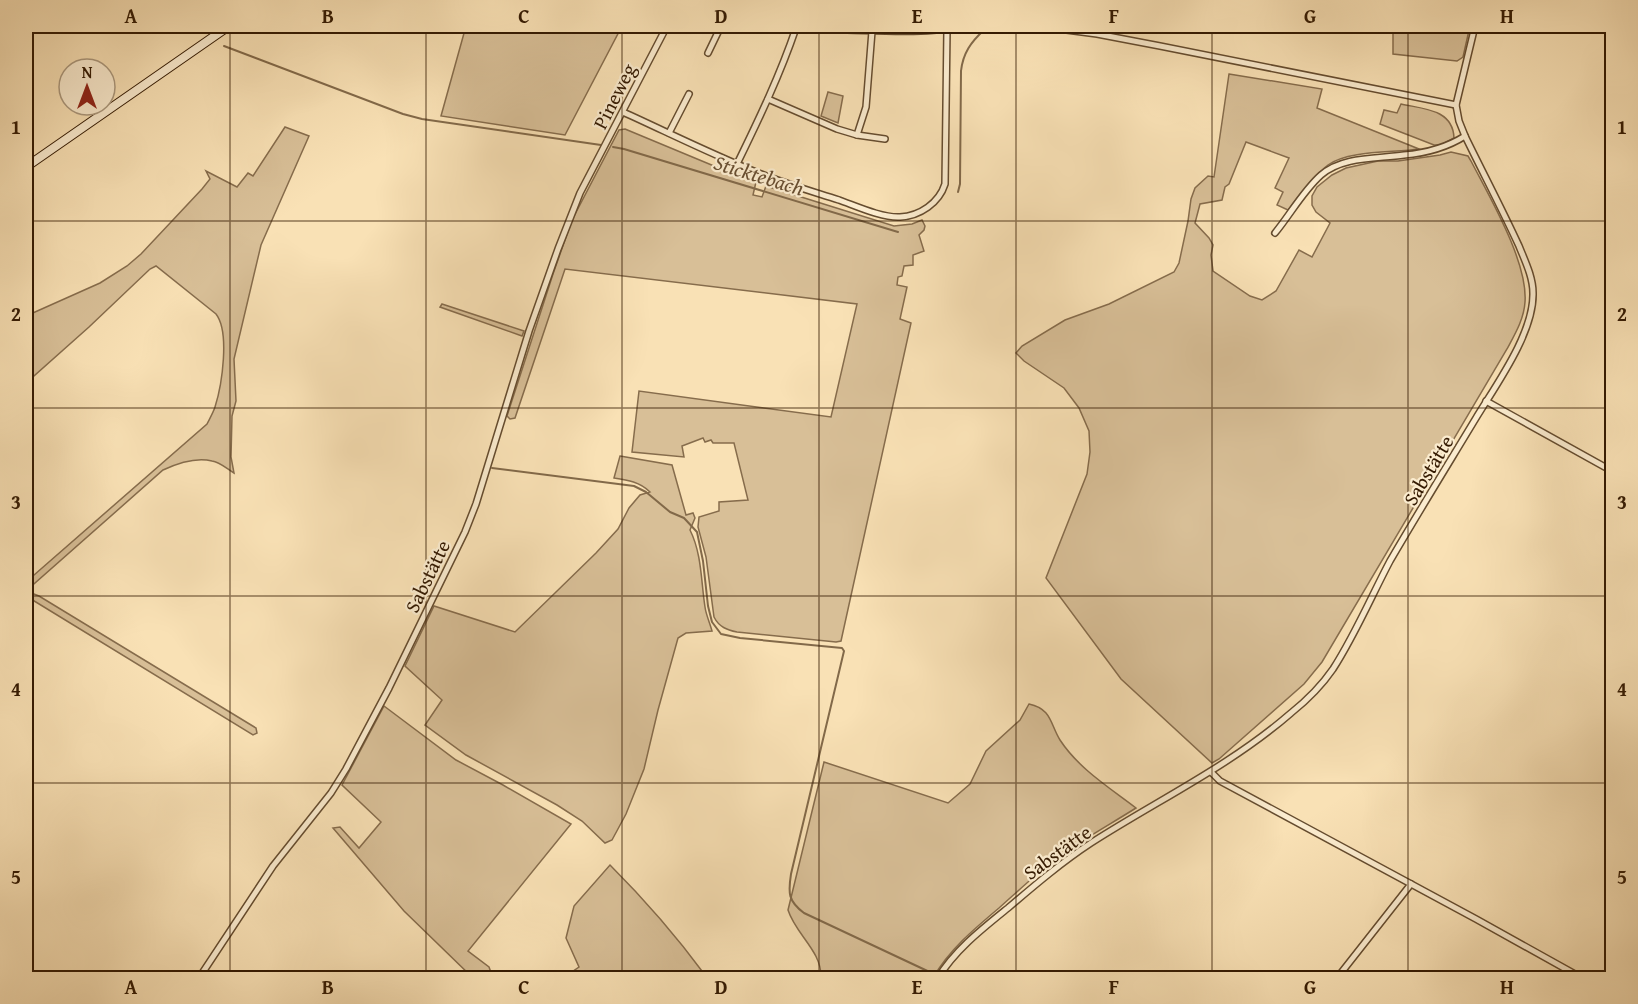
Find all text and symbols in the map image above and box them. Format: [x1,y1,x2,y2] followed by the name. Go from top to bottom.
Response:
[125,1,138,30] text: A
[322,1,334,30] text: B
[518,1,530,30] text: C
[714,1,728,30] text: D
[912,1,923,30] text: E
[1109,1,1119,30] text: F
[1304,1,1316,30] text: G
[1500,1,1514,30] text: H
[57,57,117,117] north arrow
[585,58,643,134] street label: Pineweg
[82,60,93,84] text: N
[11,112,21,141] text: 1
[1617,112,1627,141] text: 1
[710,147,808,204] water label: Sticktebach
[11,299,21,328] text: 2
[1617,299,1627,328] text: 2
[1396,429,1460,511] street label: Sabstätte
[11,487,21,516] text: 3
[1617,487,1627,516] text: 3
[397,535,457,617] street label: Sabstätte
[11,674,21,703] text: 4
[1617,674,1627,703] text: 4
[1017,817,1097,887] street label: Sabstätte
[11,862,21,891] text: 5
[1617,862,1627,891] text: 5
[125,972,138,1001] text: A
[322,972,334,1001] text: B
[518,972,530,1001] text: C
[714,972,728,1001] text: D
[912,972,923,1001] text: E
[1109,972,1119,1001] text: F
[1304,972,1316,1001] text: G
[1500,972,1514,1001] text: H

